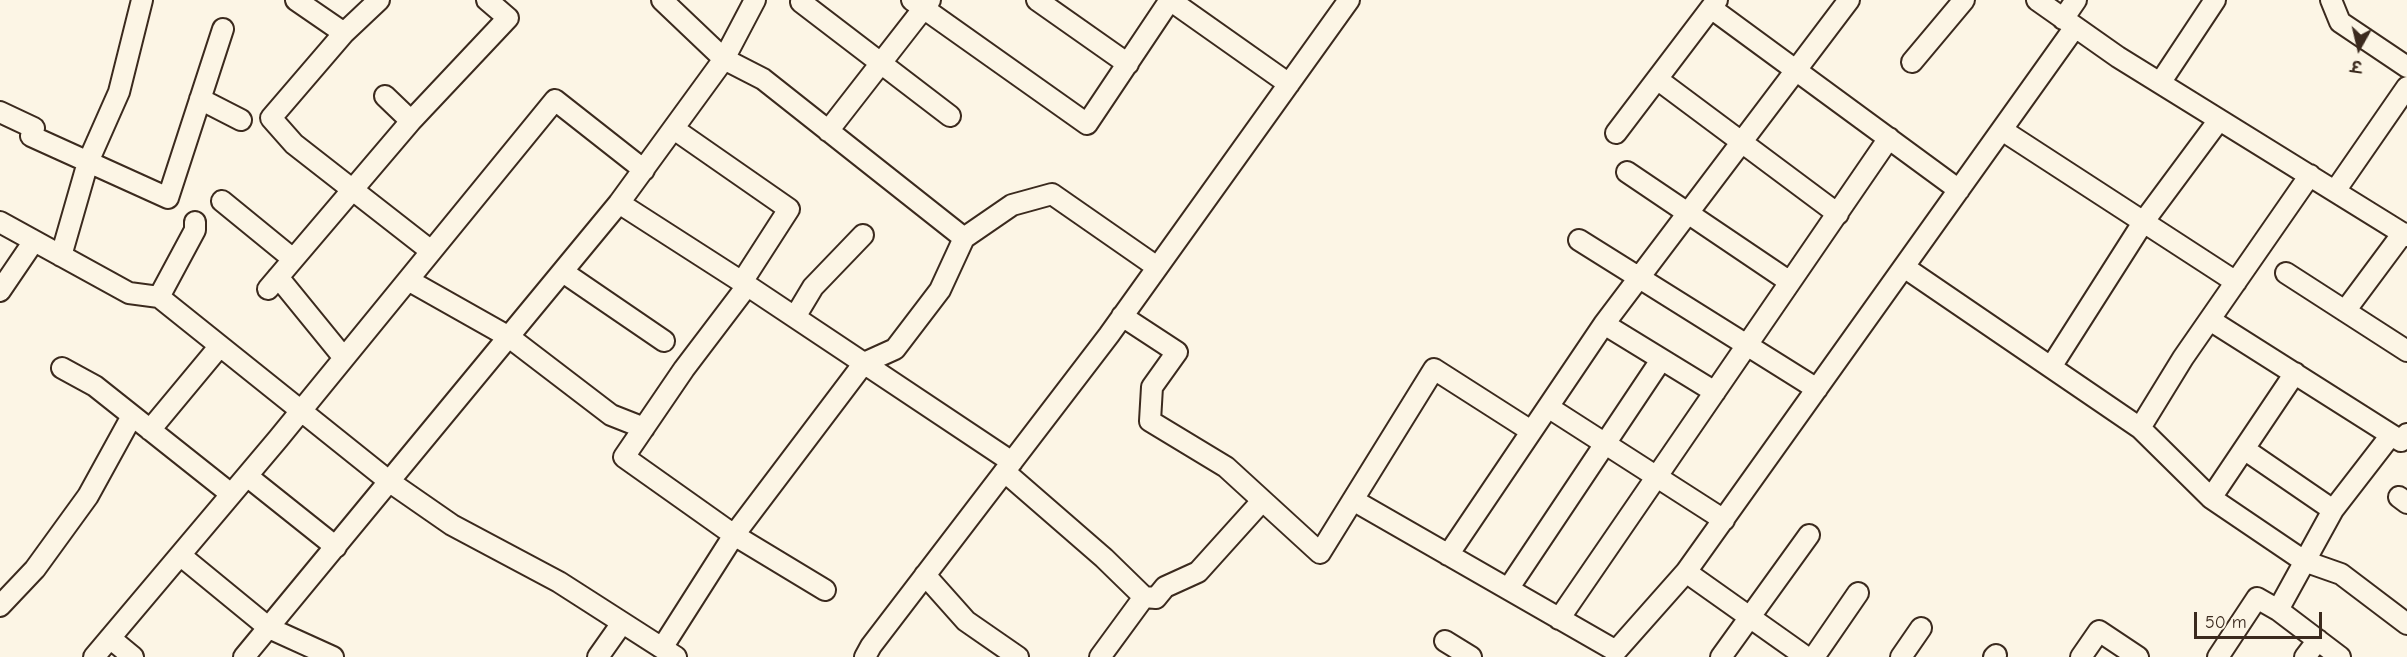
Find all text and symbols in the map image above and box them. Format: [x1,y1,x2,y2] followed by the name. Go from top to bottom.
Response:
[2329,18,2389,78] north arrow
[2350,56,2363,75] text: उ
[2197,600,2324,638] scale bar
[2205,612,2247,633] text: 50 m

